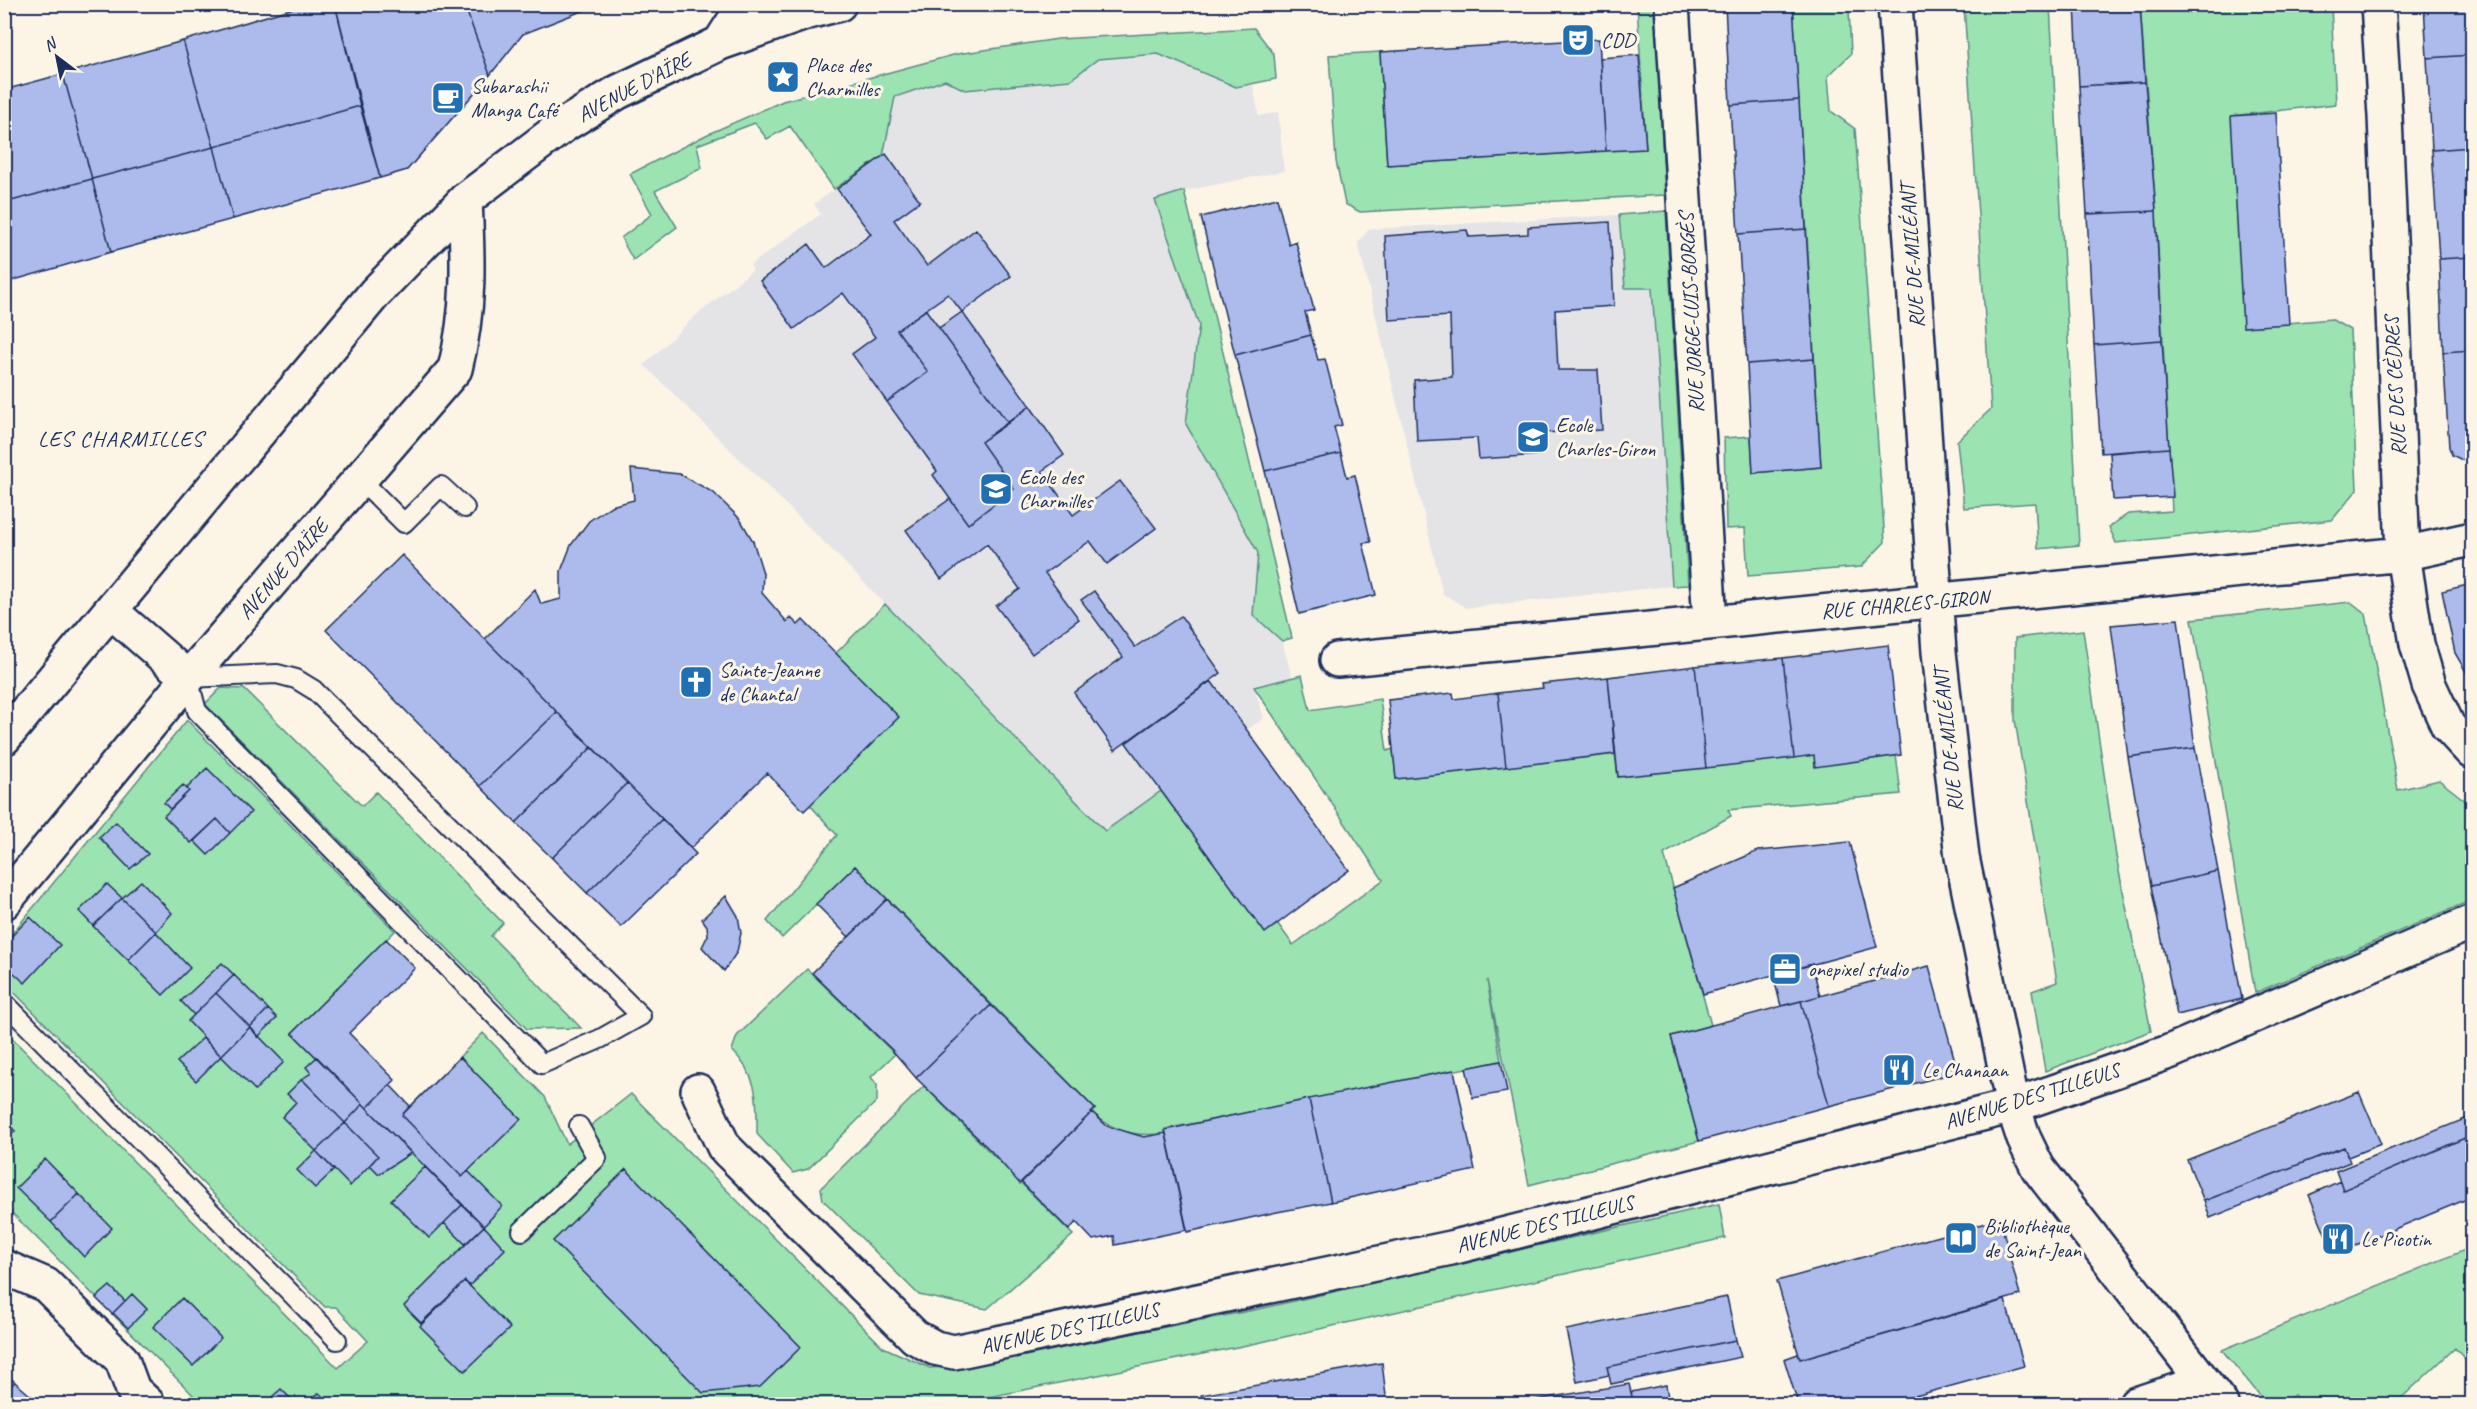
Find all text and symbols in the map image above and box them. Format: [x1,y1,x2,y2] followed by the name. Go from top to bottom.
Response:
[1560,22,1596,58] theatre icon: CDD
[27,27,87,87] north arrow
[1601,27,1637,53] place label: CDD
[40,32,62,56] text: N
[573,45,698,128] street label: AVENUE D'AÏRE
[806,52,881,102] place label: Place des Charmilles
[765,59,801,95] place icon: Place des Charmilles
[471,73,561,123] place label: Subarashii Manga Café
[430,80,466,116] cafe icon: Subarashii Manga Café
[1894,178,1930,329] street label: RUE DE-MILÉANT
[1673,209,1709,414] street label: RUE JORGE-LUIS-BORGÈS
[2378,312,2412,457] street label: RUE DES CÈDRES
[1556,412,1656,462] place label: Ecole Charles-Giron
[1515,419,1551,455] school or university icon: Ecole Charles-Giron
[38,425,207,453] district label: LES CHARMILLES
[1019,464,1094,514] place label: Ecole des Charmilles
[978,471,1014,507] school or university icon: Ecole des Charmilles
[232,511,336,625] street label: AVENUE D'AÏRE
[1820,583,1993,624] street label: RUE CHARLES-GIRON
[719,657,821,707] place label: Sainte-Jeanne de Chantal
[1927,661,1968,813] street label: RUE DE-MILÉANT
[678,664,714,700] church icon: Sainte-Jeanne de Chantal
[1767,951,1803,987] office icon: onepixel studio
[1808,956,1909,982] place label: onepixel studio
[1881,1052,1917,1088] restaurant icon: Le Chanaan
[1941,1056,2125,1135] street label: AVENUE DES TILLEULS
[1922,1057,2009,1083] place label: Le Chanaan
[1454,1189,1639,1259] street label: AVENUE DES TILLEULS
[1984,1213,2081,1263] place label: Bibliothèque de Saint-Jean
[1943,1220,1979,1256] library icon: Bibliothèque de Saint-Jean
[2320,1221,2356,1257] restaurant icon: Le Picotin
[2361,1226,2432,1252] place label: Le Picotin
[978,1296,1164,1360] street label: AVENUE DES TILLEULS

